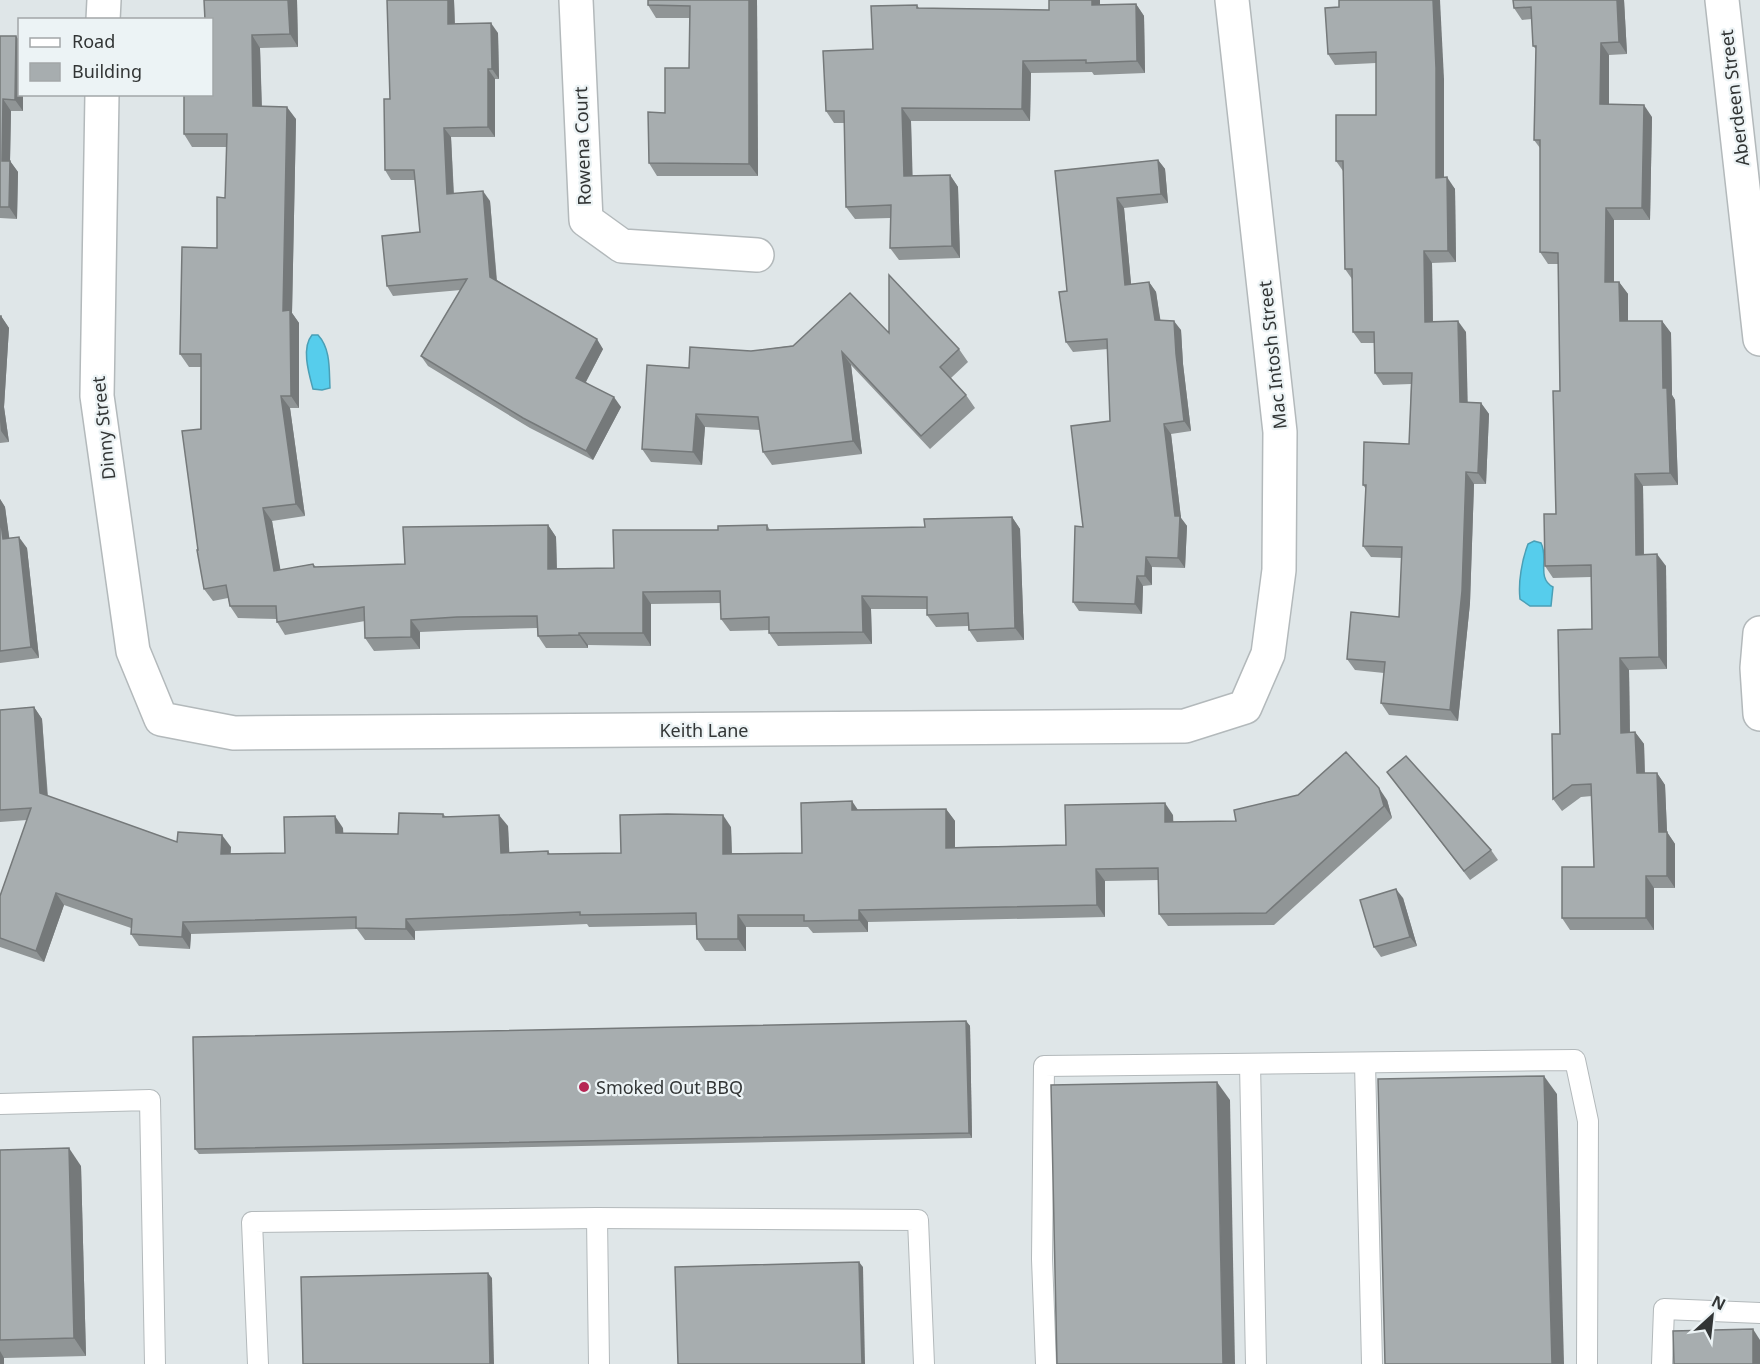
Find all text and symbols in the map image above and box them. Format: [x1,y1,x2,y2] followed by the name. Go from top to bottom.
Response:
[18,18,213,96] legend
[1714,28,1754,168] street label: Aberdeen Street
[72,29,115,53] text: Road
[72,59,142,83] text: Building
[568,85,596,206] street label: Rowena Court
[1252,279,1292,430] street label: Mac Intosh Street
[86,374,120,481] street label: Dinny Street
[659,718,749,742] street label: Keith Lane
[596,1075,743,1099] place label: Smoked Out BBQ
[577,1080,591,1094] marker: Smoked Out BBQ
[1682,1286,1742,1346] north arrow
[1708,1290,1730,1315] text: N

